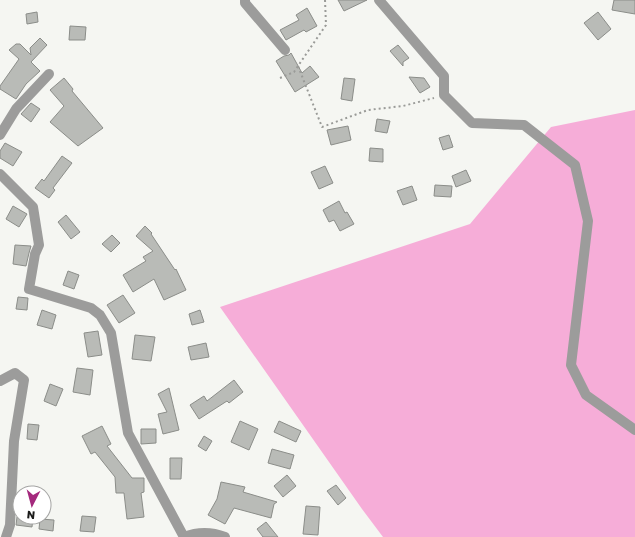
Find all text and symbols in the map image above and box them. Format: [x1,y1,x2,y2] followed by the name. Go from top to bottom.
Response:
[12,485,52,525] north arrow
[26,509,36,522] text: N

